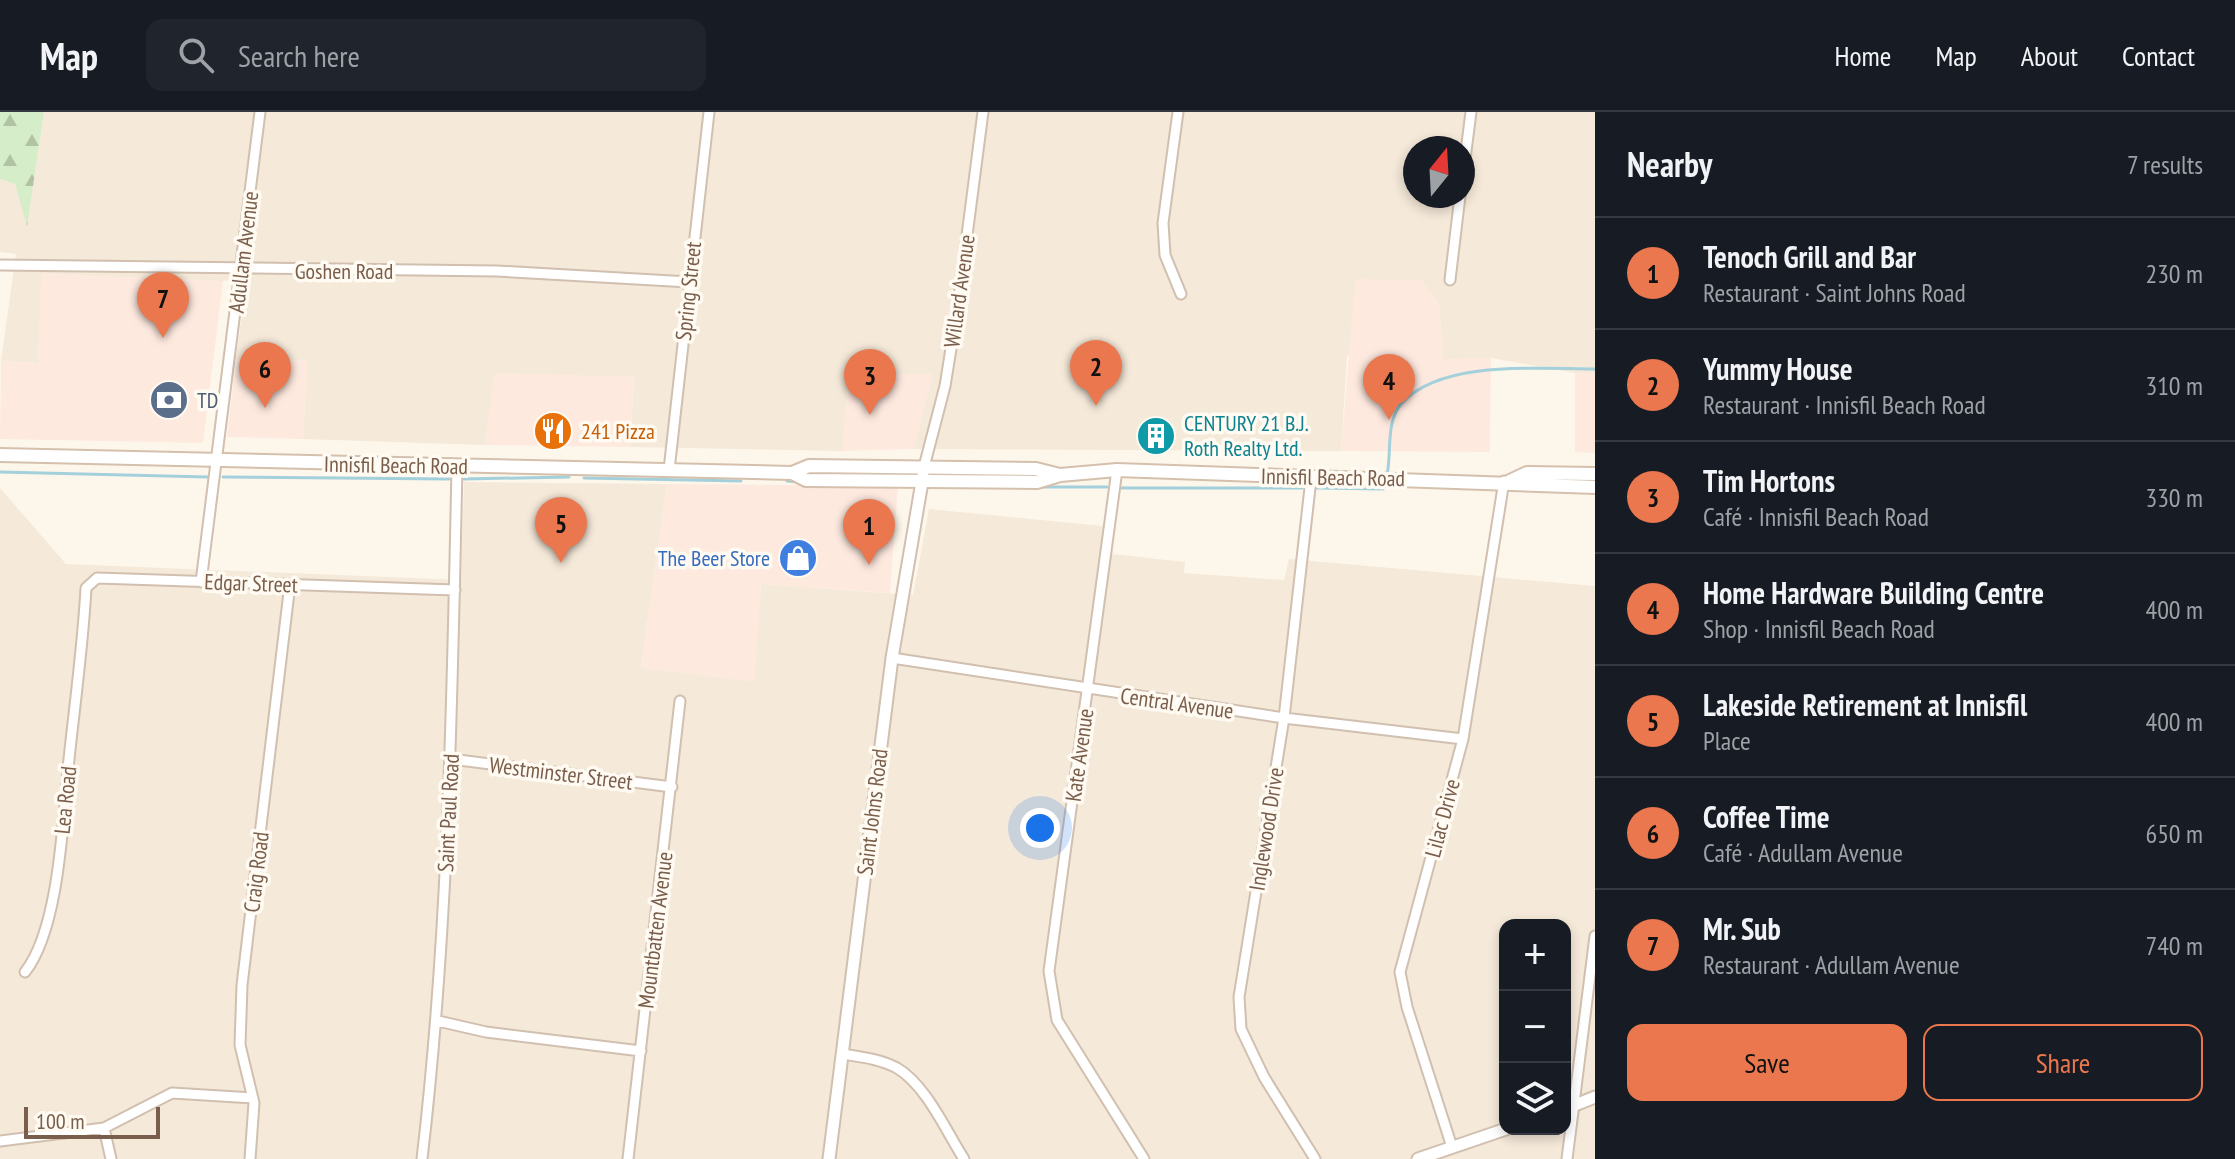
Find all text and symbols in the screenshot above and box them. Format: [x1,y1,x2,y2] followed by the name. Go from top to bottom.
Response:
[146,19,706,91] search box
[40,31,98,80] text: Map
[174,33,218,77] icon: search
[238,36,360,75] text: Search here
[1835,37,1891,74] text: Home
[1935,37,1977,74] text: Map
[2021,37,2078,74] text: About
[2122,37,2195,74] text: Contact
[1403,136,1475,208] north arrow
[1627,142,1712,186] text: Nearby
[2127,148,2203,181] text: 7 results
[222,189,264,315] street label: Adullam Avenue
[937,233,981,349] street label: Willard Avenue
[1703,237,1916,276] text: Tenoch Grill and Bar
[669,240,707,342] street label: Spring Street
[295,257,393,285] street label: Goshen Road
[1647,257,1659,290] text: 1
[2145,257,2203,290] text: 230 m
[137,272,189,338] pin: 7
[1703,276,1966,309] text: Restaurant · Saint Johns Road
[1070,340,1122,406] pin: 2
[239,342,291,408] pin: 6
[844,349,896,415] pin: 3
[1703,349,1853,388] text: Yummy House
[1363,354,1415,420] pin: 4
[1647,369,1659,402] text: 2
[2145,369,2203,402] text: 310 m
[148,379,190,421] bank icon: TD
[197,386,218,414] place label: TD
[1703,388,1986,421] text: Restaurant · Innisfil Beach Road
[1184,409,1309,462] place label: CENTURY 21 B.J. Roth Realty Ltd.
[532,410,574,452] restaurant icon: 241 Pizza
[1135,415,1177,457] building icon: CENTURY 21 B.J. Roth Realty Ltd.
[581,417,655,445] place label: 241 Pizza
[324,450,468,480] street label: Innisfil Beach Road
[1703,461,1835,500] text: Tim Hortons
[1261,462,1405,492] street label: Innisfil Beach Road
[1647,481,1659,514] text: 3
[2145,481,2203,514] text: 330 m
[535,497,587,563] pin: 5
[843,499,895,565] pin: 1
[1703,500,1929,533] text: Café · Innisfil Beach Road
[777,537,819,579] shop icon: The Beer Store
[658,544,770,572] place label: The Beer Store
[204,567,298,599] street label: Edgar Street
[1703,573,2044,612] text: Home Hardware Building Centre
[1647,593,1659,626] text: 4
[2145,593,2203,626] text: 400 m
[1703,612,1935,645] text: Shop · Innisfil Beach Road
[1119,681,1235,725] street label: Central Avenue
[1703,685,2027,724] text: Lakeside Retirement at Innisfil
[1647,705,1659,738] text: 5
[2145,705,2203,738] text: 400 m
[1059,707,1099,803] street label: Kate Avenue
[1703,724,1751,757] text: Place
[850,747,894,877] street label: Saint Johns Road
[488,750,634,796] street label: Westminster Street
[431,753,465,873] street label: Saint Paul Road
[48,765,82,835] street label: Lea Road
[1242,765,1290,893] street label: Inglewood Drive
[1418,776,1466,860] street label: Lilac Drive
[1703,797,1830,836] text: Coffee Time
[1020,808,1060,848] your location
[1647,817,1659,850] text: 6
[2145,817,2203,850] text: 650 m
[237,830,275,914] street label: Craig Road
[1703,836,1903,869] text: Café · Adullam Avenue
[632,850,678,1010] street label: Mountbatten Avenue
[1703,909,1781,948] text: Mr. Sub
[1499,919,1571,1135] map controls
[1499,919,1571,991] button: +
[1647,929,1659,962] text: 7
[2145,929,2203,962] text: 740 m
[1703,948,1960,981] text: Restaurant · Adullam Avenue
[1499,991,1571,1063] button: −
[1627,1024,1907,1101] button: Save
[1923,1024,2203,1101] button: Share
[1499,1063,1571,1135] button: layers
[24,1103,160,1139] scale bar
[36,1107,85,1135] text: 100 m

